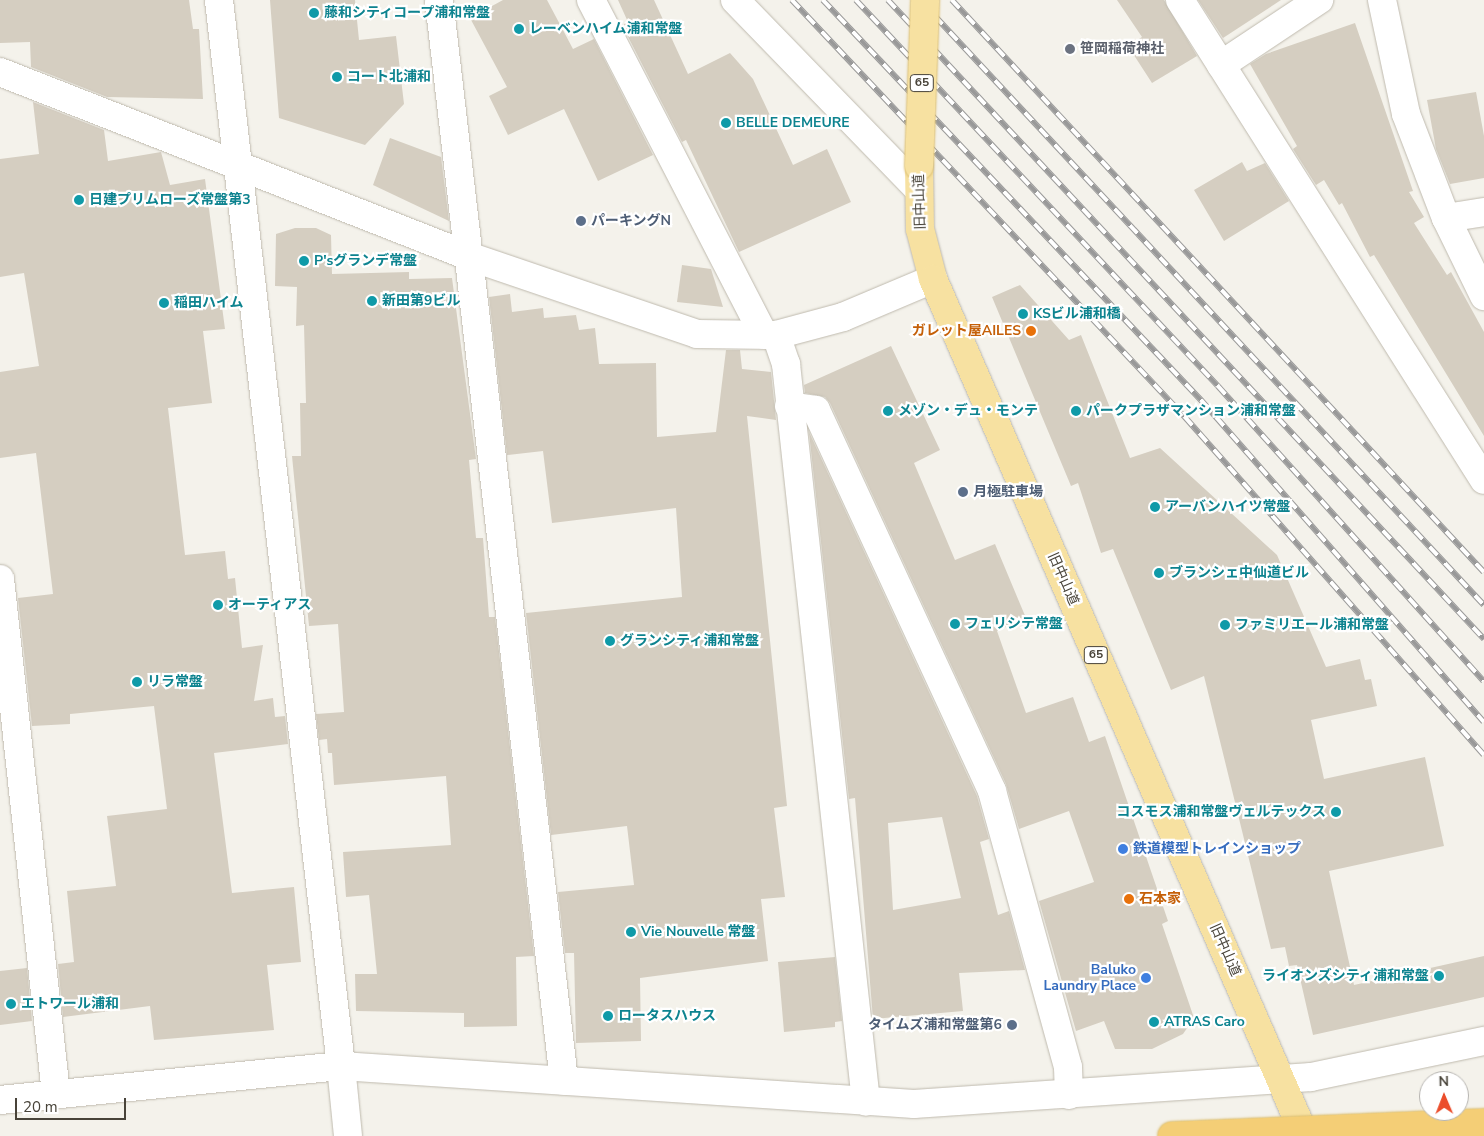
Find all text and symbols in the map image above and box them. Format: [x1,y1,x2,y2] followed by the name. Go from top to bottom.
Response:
[324,5,492,21] place label: 藤和シティコープ浦和常盤
[308,7,320,19] marker: 藤和シティコープ浦和常盤
[529,21,683,37] place label: レーベンハイム浦和常盤
[513,23,525,35] marker: レーベンハイム浦和常盤
[1080,41,1164,57] place label: 笹岡稲荷神社
[1064,43,1076,55] marker: 笹岡稲荷神社
[347,69,431,85] place label: コート北浦和
[331,71,343,83] marker: コート北浦和
[910,74,934,92] road number: 65
[736,115,850,131] place label: BELLE DEMEURE
[720,117,732,129] marker: BELLE DEMEURE
[911,174,929,230] street label: 旧中山道
[89,192,251,208] place label: 日建プリムローズ常盤第3
[73,194,85,206] marker: 日建プリムローズ常盤第3
[591,213,671,229] place label: パーキングN
[575,215,587,227] marker: パーキングN
[314,253,417,269] place label: P'sグランデ常盤
[298,255,310,267] marker: P'sグランデ常盤
[382,293,460,309] place label: 新田第9ビル
[174,295,244,311] place label: 稲田ハイム
[366,295,378,307] marker: 新田第9ビル
[158,297,170,309] marker: 稲田ハイム
[1033,306,1121,322] place label: KSビル浦和橋
[1017,308,1029,320] marker: KSビル浦和橋
[912,323,1021,339] place label: ガレット屋AILES
[1025,325,1037,337] marker: ガレット屋AILES
[898,403,1038,419] place label: メゾン・デュ・モンテ
[1086,403,1296,419] place label: パークプラザマンション浦和常盤
[882,405,894,417] marker: メゾン・デュ・モンテ
[1070,405,1082,417] marker: パークプラザマンション浦和常盤
[973,484,1043,500] place label: 月極駐車場
[957,486,969,498] marker: 月極駐車場
[1165,499,1290,515] place label: アーバンハイツ常盤
[1149,501,1161,513] marker: アーバンハイツ常盤
[1044,550,1082,608] street label: 旧中山道
[1169,565,1309,581] place label: ブランシェ中仙道ビル
[1153,567,1165,579] marker: ブランシェ中仙道ビル
[228,597,312,613] place label: オーティアス
[212,599,224,611] marker: オーティアス
[965,616,1063,632] place label: フェリシテ常盤
[1235,617,1389,633] place label: ファミリエール浦和常盤
[949,618,961,630] marker: フェリシテ常盤
[1219,619,1231,631] marker: ファミリエール浦和常盤
[620,633,760,649] place label: グランシティ浦和常盤
[604,635,616,647] marker: グランシティ浦和常盤
[1084,646,1108,664] road number: 65
[147,674,203,690] place label: リラ常盤
[131,676,143,688] marker: リラ常盤
[1116,804,1326,820] place label: コスモス浦和常盤ヴェルテックス
[1330,806,1342,818] marker: コスモス浦和常盤ヴェルテックス
[1133,841,1301,857] place label: 鉄道模型トレインショップ
[1117,843,1129,855] marker: 鉄道模型トレインショップ
[1139,891,1181,907] place label: 石本家
[1123,893,1135,905] marker: 石本家
[1206,921,1244,979] street label: 旧中山道
[641,924,756,940] place label: Vie Nouvelle 常盤
[625,926,637,938] marker: Vie Nouvelle 常盤
[1043,962,1136,994] place label: Baluko Laundry Place
[1261,968,1429,984] place label: ライオンズシティ浦和常盤
[1433,970,1445,982] marker: ライオンズシティ浦和常盤
[1140,972,1152,984] marker: Baluko Laundry Place
[21,996,119,1012] place label: エトワール浦和
[5,998,17,1010] marker: エトワール浦和
[618,1008,716,1024] place label: ロータスハウス
[602,1010,614,1022] marker: ロータスハウス
[1164,1014,1245,1030] place label: ATRAS Caro
[1148,1016,1160,1028] marker: ATRAS Caro
[868,1017,1002,1033] place label: タイムズ浦和常盤第6
[1006,1019,1018,1031] marker: タイムズ浦和常盤第6
[1419,1071,1469,1121] north arrow
[1438,1072,1449,1091] text: N
[18,1088,129,1120] scale bar
[23,1097,58,1117] text: 20 m

